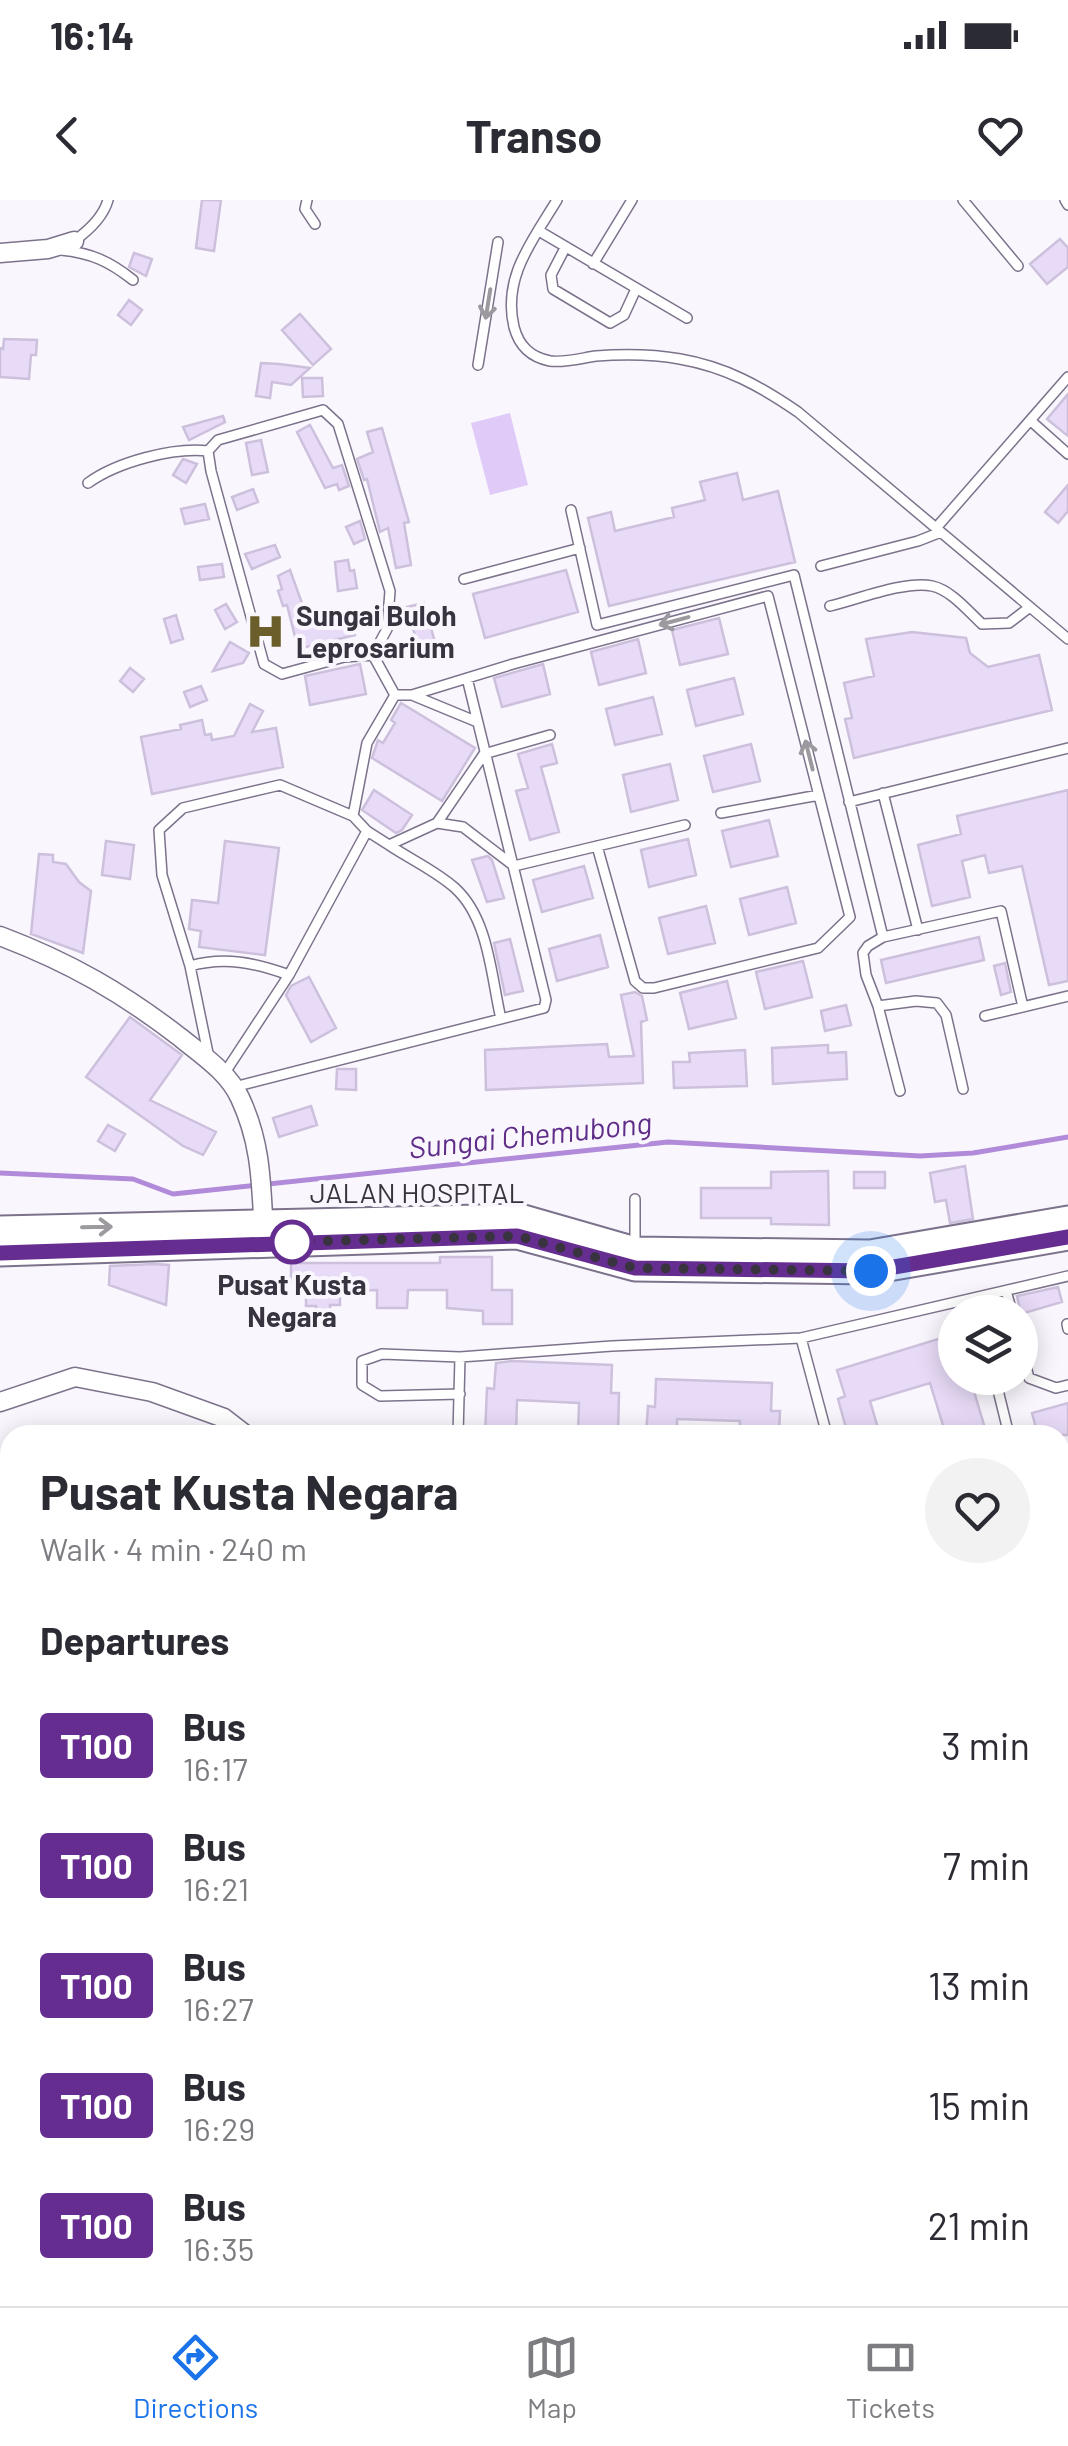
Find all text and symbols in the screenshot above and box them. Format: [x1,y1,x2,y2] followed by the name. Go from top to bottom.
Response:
[50,12,134,58] text: 16:14
[40,108,95,163] icon: back
[466,108,602,162] text: Transo
[973,108,1028,163] icon: heart
[478,287,496,319] one-way arrow
[296,598,457,664] place label: Sungai Buloh Leprosarium
[245,610,287,652] hospital icon: Sungai Buloh Leprosarium
[659,613,690,632] one-way arrow
[799,740,817,772] one-way arrow
[407,1103,653,1165] water label: Sungai Chemubong
[310,1175,524,1209] street label: JALAN HOSPITAL
[81,1217,113,1236] one-way arrow
[271,1221,313,1263] marker: Pusat Kusta Negara
[846,1246,896,1296] your location
[218,1267,367,1333] place label: Pusat Kusta Negara
[938,1295,1038,1395] map controls
[938,1295,1038,1395] button: layers
[925,1458,1030,1563] button: heart
[40,1462,459,1520] text: Pusat Kusta Negara
[40,1529,307,1567] text: Walk · 4 min · 240 m
[40,1617,229,1663] text: Departures
[183,1703,246,1749] text: Bus
[941,1722,1030,1768] text: 3 min
[60,1724,133,1766] text: T100
[183,1749,248,1787] text: 16:17
[183,1823,246,1869] text: Bus
[943,1842,1030,1888] text: 7 min
[60,1844,133,1886] text: T100
[183,1869,249,1907] text: 16:21
[183,1943,246,1989] text: Bus
[928,1962,1030,2008] text: 13 min
[60,1964,133,2006] text: T100
[183,1989,254,2027] text: 16:27
[183,2063,246,2109] text: Bus
[928,2082,1030,2128] text: 15 min
[60,2084,133,2126] text: T100
[183,2109,255,2147] text: 16:29
[183,2183,246,2229] text: Bus
[928,2202,1030,2248] text: 21 min
[60,2204,133,2246] text: T100
[183,2229,254,2267] text: 16:35
[133,2330,258,2424] tab: Directions
[524,2330,579,2424] tab: Map
[846,2330,935,2424] tab: Tickets

